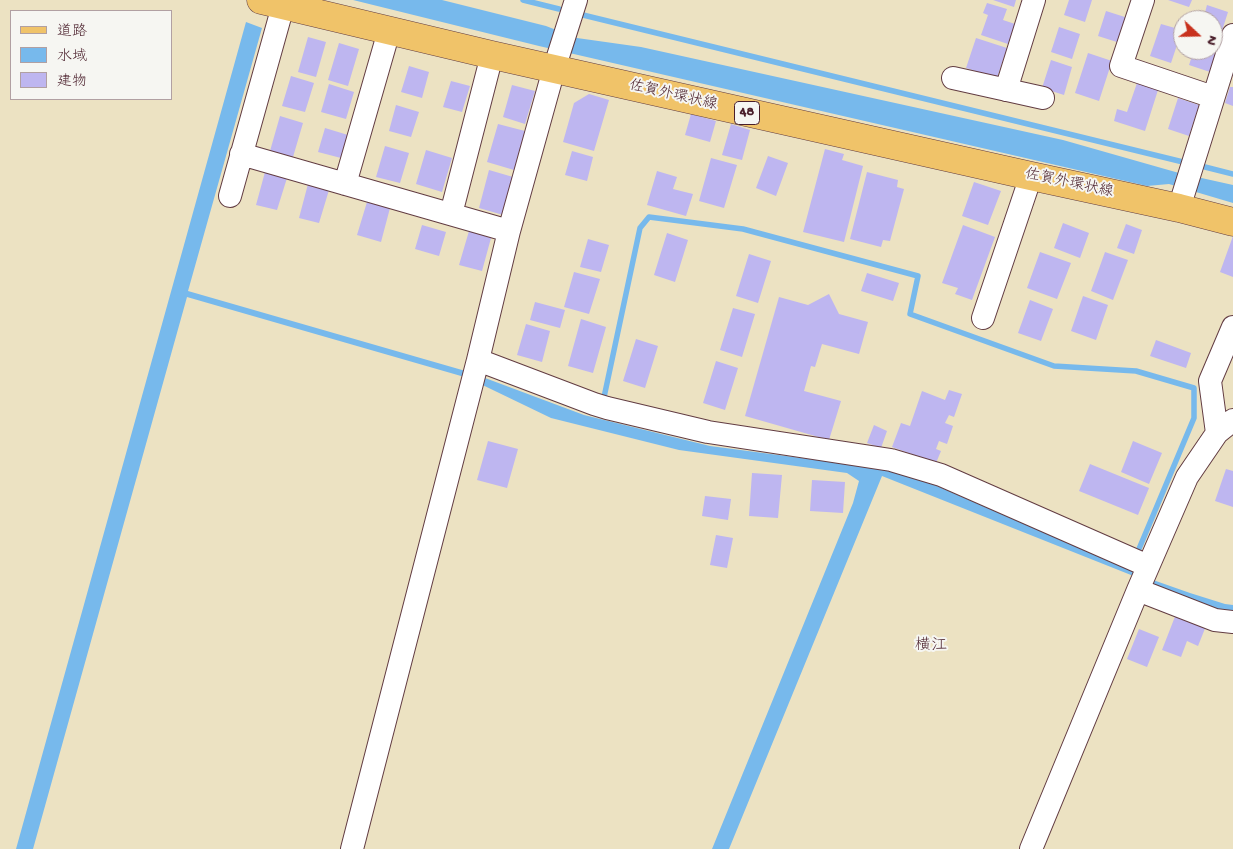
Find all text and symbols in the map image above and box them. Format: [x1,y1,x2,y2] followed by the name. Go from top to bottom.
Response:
[10,10,172,100] legend
[1173,10,1223,60] north arrow
[57,23,87,41] text: 道路
[1202,33,1221,48] text: N
[57,48,87,66] text: 水域
[57,73,87,91] text: 建物
[627,77,719,115] street label: 佐賀外環状線
[734,102,760,125] road number: 48
[1023,166,1115,202] street label: 佐賀外環状線
[915,637,947,657] district label: 横江

